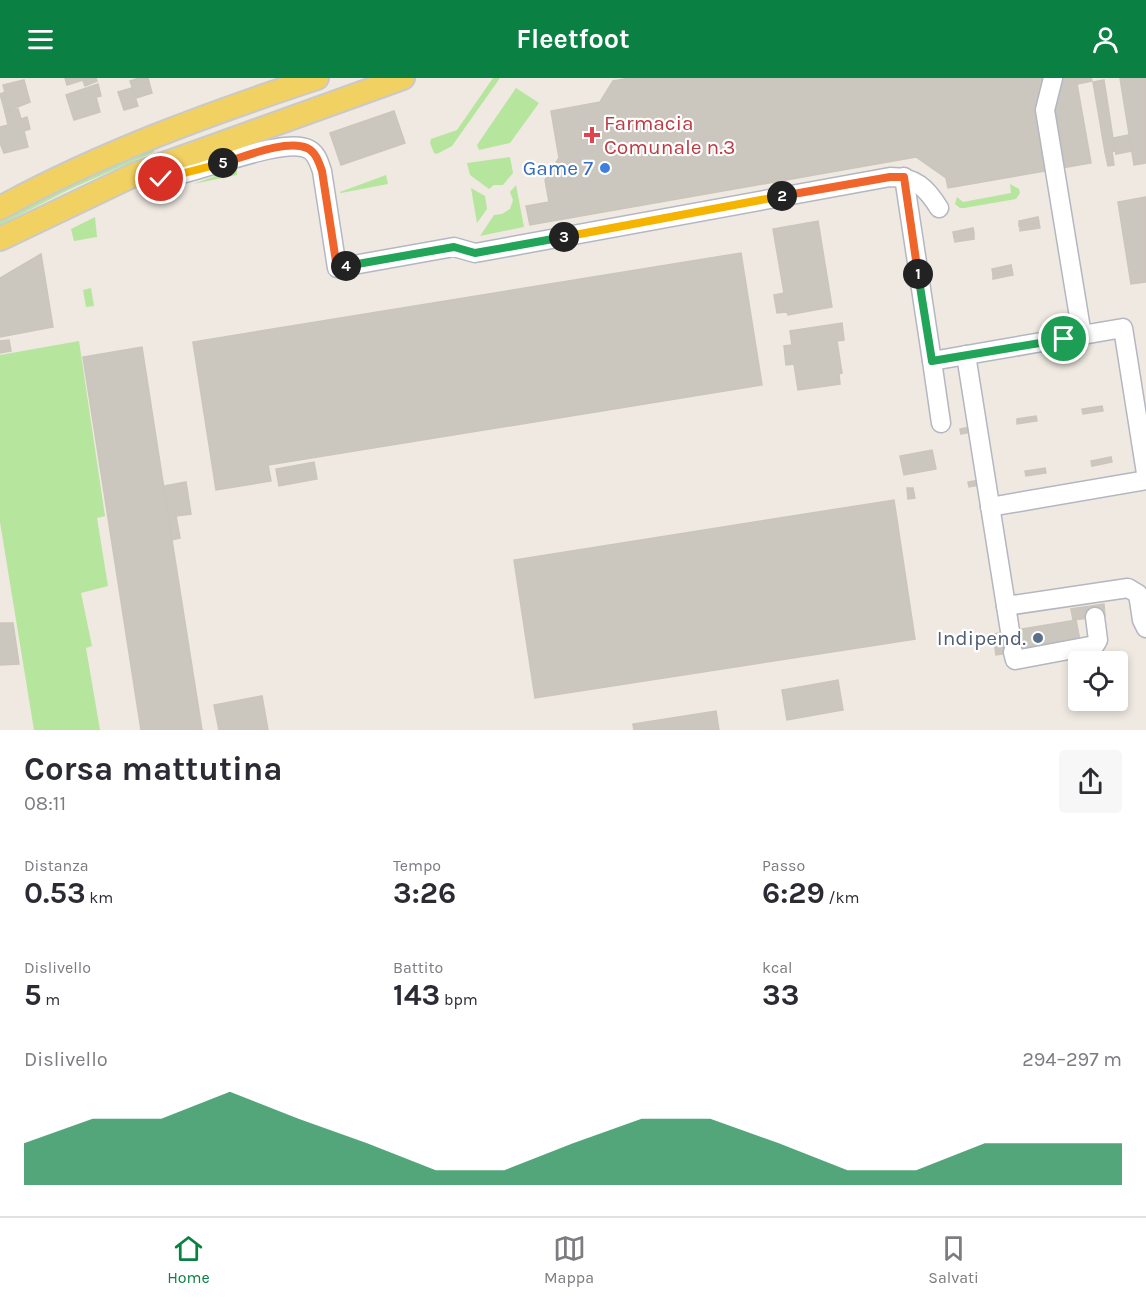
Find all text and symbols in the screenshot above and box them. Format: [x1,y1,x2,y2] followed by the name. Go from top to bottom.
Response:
[24,23,57,56] icon: menu
[516,23,630,55] text: Fleetfoot
[1089,23,1122,56] icon: person
[604,111,735,159] place label: Farmacia Comunale n.3
[585,128,599,142] marker: Farmacia Comunale n.3
[208,148,238,178] pin: 5
[135,153,186,204] pin
[218,153,228,172] text: 5
[523,156,593,180] place label: Game 7
[598,161,612,175] marker: Game 7
[144,162,177,195] icon: check
[767,181,797,211] pin: 2
[777,186,787,205] text: 2
[549,222,579,252] pin: 3
[559,227,569,246] text: 3
[331,251,361,281] pin: 4
[341,256,351,275] text: 4
[903,259,933,289] pin: 1
[915,264,921,283] text: 1
[1038,313,1089,364] pin
[1047,322,1080,355] icon: arrive
[937,626,1026,650] place label: Indipend.
[1031,631,1045,645] marker: Indipend.
[1068,651,1128,711] map controls
[1068,651,1128,711] button: locate
[24,750,283,788] text: Corsa mattutina
[1059,750,1122,813] button: share
[24,792,66,815] text: 08:11
[24,856,89,875] text: Distanza
[393,856,441,875] text: Tempo
[762,856,805,875] text: Passo
[24,875,86,911] text: 0.53
[393,875,456,911] text: 3:26
[762,875,825,911] text: 6:29
[86,888,113,907] text: km
[825,888,859,907] text: /km
[24,958,91,977] text: Dislivello
[393,958,443,977] text: Battito
[762,958,793,977] text: kcal
[24,977,41,1013] text: 5
[393,977,440,1013] text: 143
[762,977,799,1013] text: 33
[41,990,60,1009] text: m
[440,990,478,1009] text: bpm
[24,1048,108,1071] text: Dislivello
[1022,1048,1122,1071] text: 294–297 m
[167,1232,210,1287] tab: Home
[544,1232,594,1287] tab: Mappa
[928,1232,979,1287] tab: Salvati

